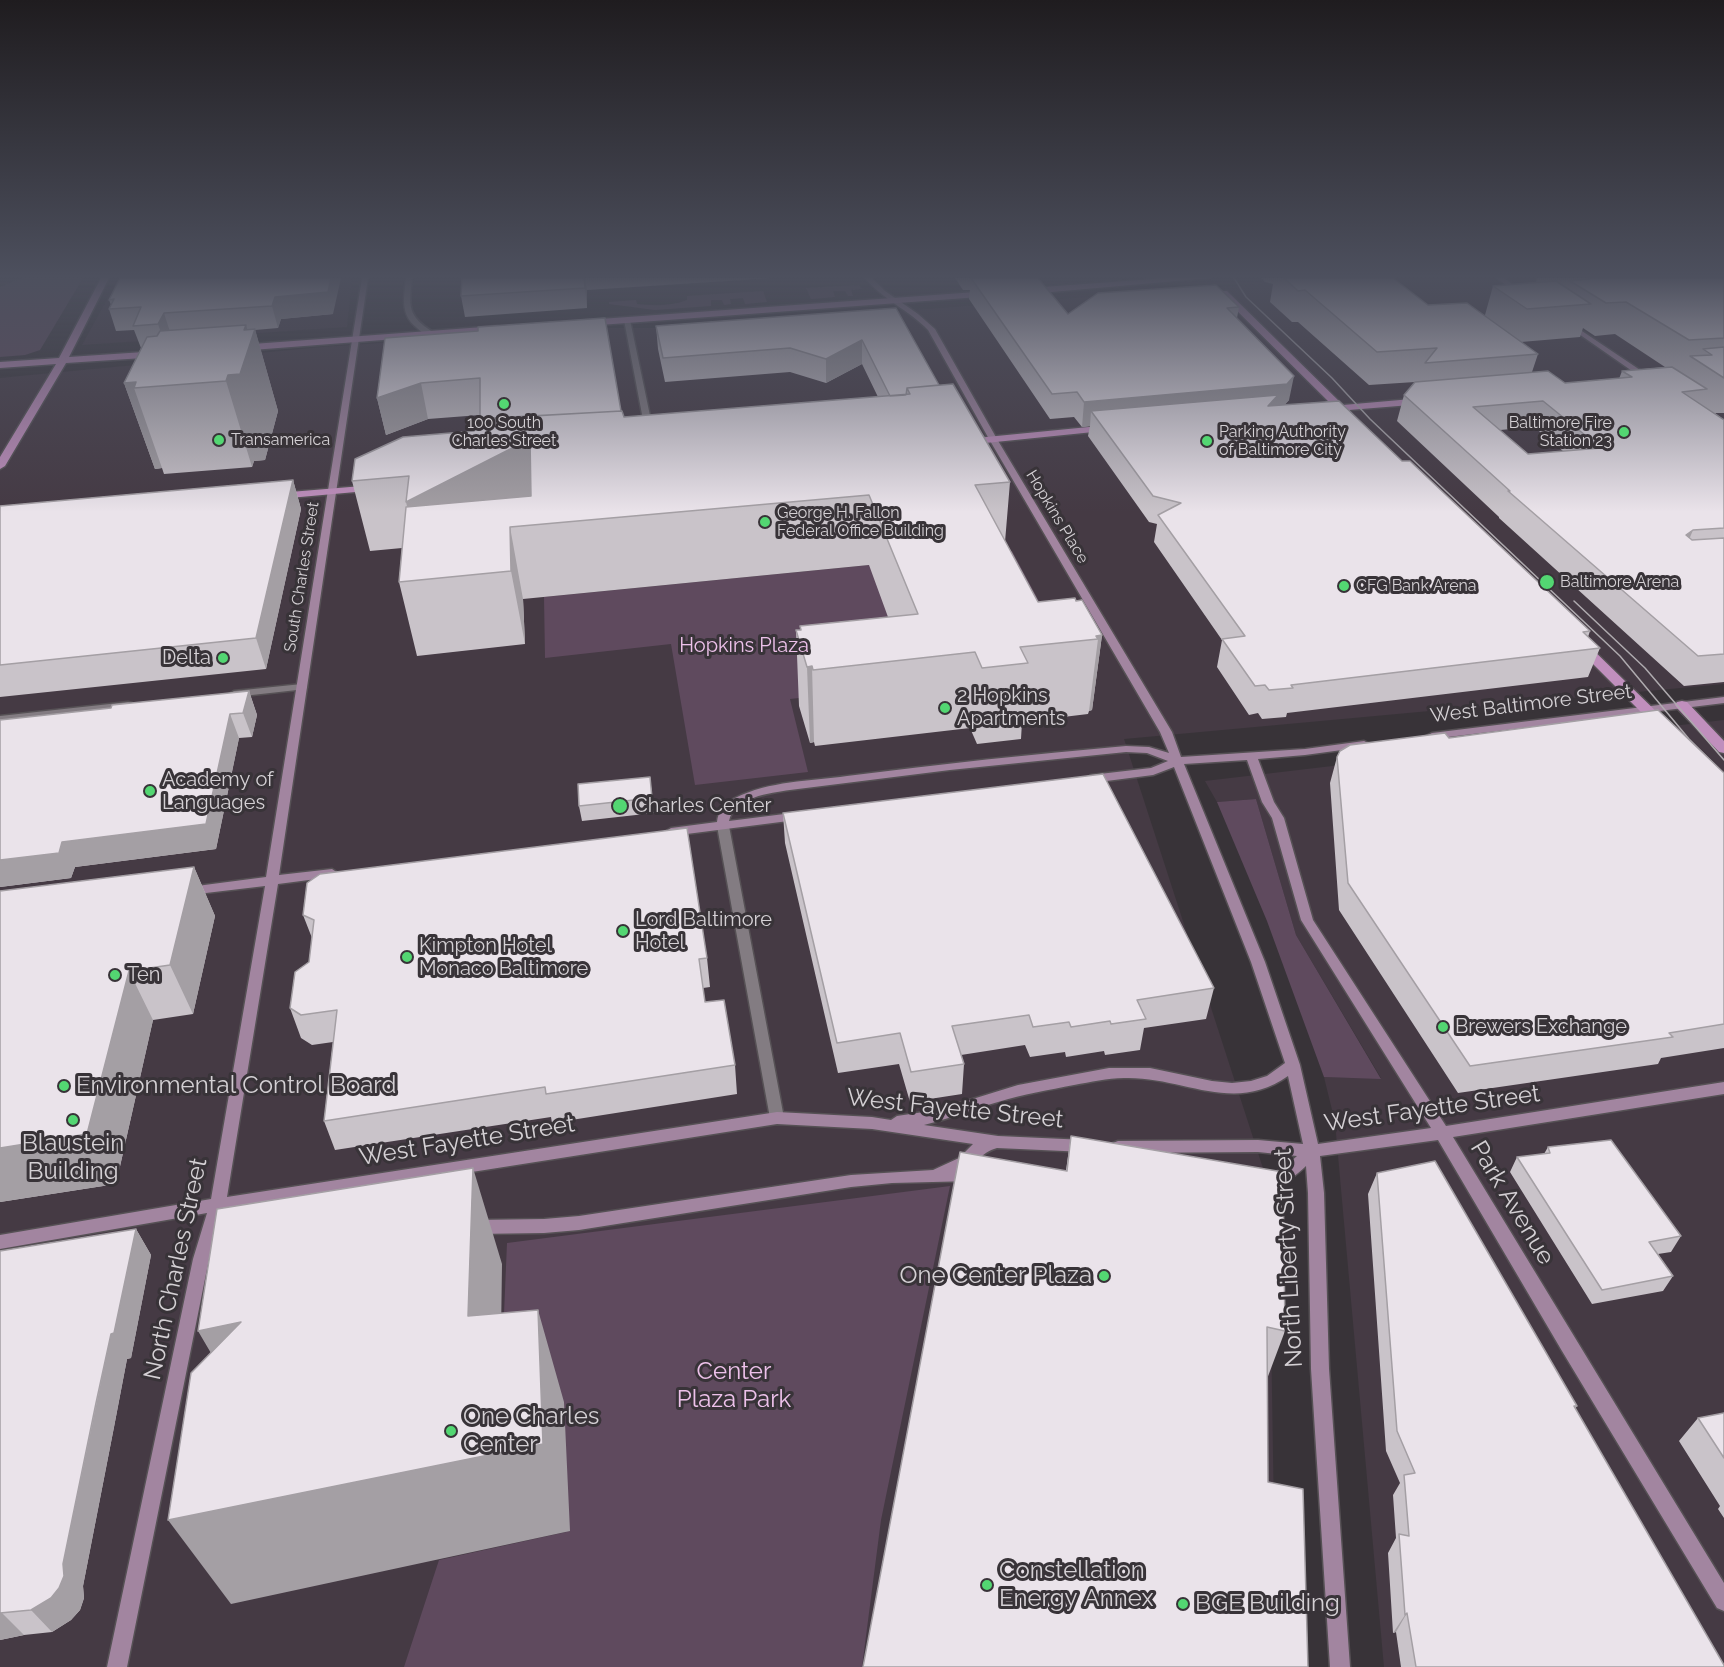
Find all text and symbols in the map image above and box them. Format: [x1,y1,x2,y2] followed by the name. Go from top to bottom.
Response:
[497,397,511,411] marker: 100 South Charles Street
[452,413,556,451] place label: 100 South Charles Street
[1509,413,1612,451] place label: Baltimore Fire Station 23
[1219,422,1346,460] place label: Parking Authority of Baltimore City
[1617,425,1631,439] marker: Baltimore Fire Station 23
[231,430,330,450] place label: Transamerica
[212,433,226,447] marker: Transamerica
[1200,434,1214,448] marker: Parking Authority of Baltimore City
[1022,467,1092,567] street label: Hopkins Place
[281,500,323,654] street label: South Charles Street
[777,503,944,541] place label: George H. Fallon Federal Office Building
[758,515,772,529] marker: George H. Fallon Federal Office Building
[1560,572,1679,592] place label: Baltimore Arena
[1538,573,1556,591] marker: Baltimore Arena
[1356,576,1477,596] place label: CFG Bank Arena
[1337,579,1351,593] marker: CFG Bank Arena
[679,634,809,658] park label: Hopkins Plaza
[162,646,211,670] place label: Delta
[216,651,230,665] marker: Delta
[1429,680,1633,728] street label: West Baltimore Street
[957,684,1066,731] place label: 2 Hopkins Apartments
[938,701,952,715] marker: 2 Hopkins Apartments
[162,768,274,815] place label: Academy of Languages
[143,784,157,798] marker: Academy of Languages
[634,794,772,818] place label: Charles Center
[611,797,629,815] marker: Charles Center
[635,908,772,955] place label: Lord Baltimore Hotel
[616,924,630,938] marker: Lord Baltimore Hotel
[419,934,588,981] place label: Kimpton Hotel Monaco Baltimore
[400,950,414,964] marker: Kimpton Hotel Monaco Baltimore
[127,963,160,987] place label: Ten
[108,968,122,982] marker: Ten
[1455,1015,1627,1039] place label: Brewers Exchange
[1436,1020,1450,1034] marker: Brewers Exchange
[76,1072,396,1100] place label: Environmental Control Board
[57,1079,71,1093] marker: Environmental Control Board
[1322,1080,1542,1138] street label: West Fayette Street
[845,1083,1065,1135] street label: West Fayette Street
[357,1110,577,1172] street label: West Fayette Street
[66,1113,80,1127] marker: Blaustein Building
[22,1130,124,1186] place label: Blaustein Building
[1464,1136,1560,1270] street label: Park Avenue
[1269,1148,1309,1368] street label: North Liberty Street
[138,1155,214,1383] street label: North Charles Street
[900,1262,1092,1290] place label: One Center Plaza
[1097,1269,1111,1283] marker: One Center Plaza
[677,1358,791,1414] park label: Center Plaza Park
[463,1403,599,1459] place label: One Charles Center
[444,1424,458,1438] marker: One Charles Center
[999,1557,1154,1613] place label: Constellation Energy Annex
[980,1578,994,1592] marker: Constellation Energy Annex
[1195,1590,1340,1618] place label: BGE Building
[1176,1597,1190,1611] marker: BGE Building

